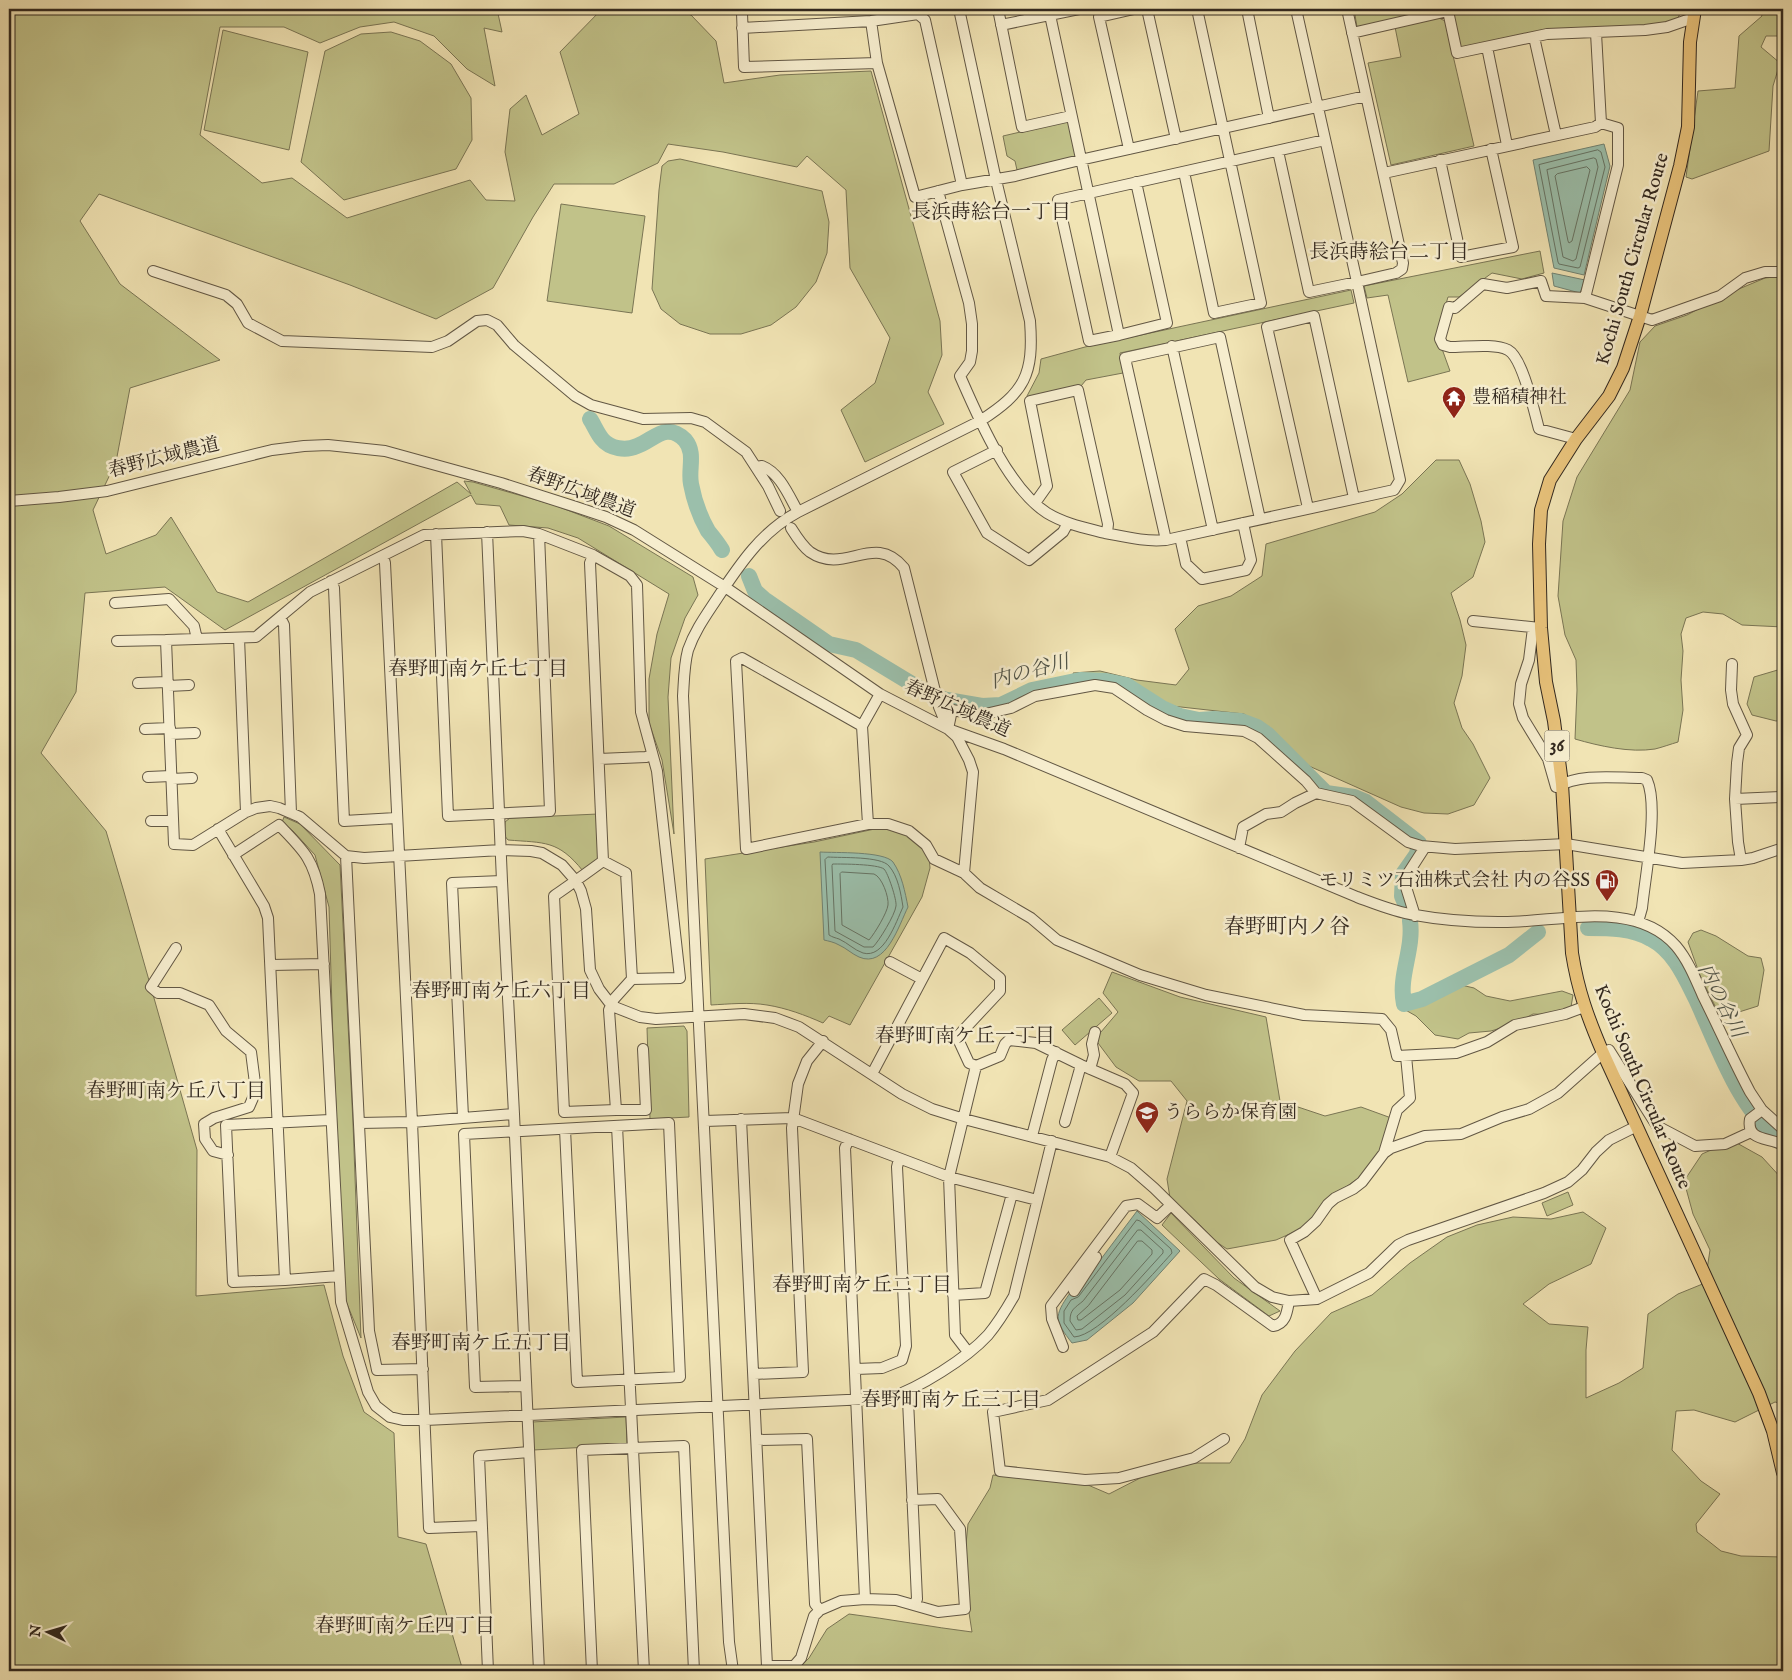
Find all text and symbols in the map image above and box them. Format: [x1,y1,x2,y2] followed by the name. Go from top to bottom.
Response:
[1591,150,1675,368] street label: Kochi South Circular Route
[911,200,1071,225] district label: 長浜蒔絵台一丁目
[1309,240,1469,265] district label: 長浜蒔絵台二丁目
[1441,385,1467,419] temple icon: 豊稲積神社
[1472,386,1567,410] place label: 豊稲積神社
[106,433,222,483] street label: 春野広域農道
[523,462,639,524] street label: 春野広域農道
[988,649,1074,694] water label: 内の谷川
[388,657,568,682] district label: 春野町南ケ丘七丁目
[900,675,1014,743] street label: 春野広域農道
[1544,730,1570,761] road number: 36
[1594,868,1620,902] fuel station icon: モリミツ石油株式会社 内の谷SS
[1319,869,1590,893] place label: モリミツ石油株式会社 内の谷SS
[1224,914,1350,941] district label: 春野町内ノ谷
[1692,960,1751,1044] water label: 内の谷川
[411,979,591,1004] district label: 春野町南ケ丘六丁目
[1588,981,1696,1193] street label: Kochi South Circular Route
[875,1024,1055,1049] district label: 春野町南ケ丘一丁目
[86,1079,266,1104] district label: 春野町南ケ丘八丁目
[1134,1100,1160,1134] school or university icon: うららか保育園
[1164,1101,1297,1125] place label: うららか保育園
[772,1273,952,1298] district label: 春野町南ケ丘二丁目
[391,1331,571,1356] district label: 春野町南ケ丘五丁目
[861,1388,1041,1413] district label: 春野町南ケ丘三丁目
[22,1608,72,1658] north arrow
[315,1614,495,1639] district label: 春野町南ケ丘四丁目
[26,1624,46,1639] text: N

